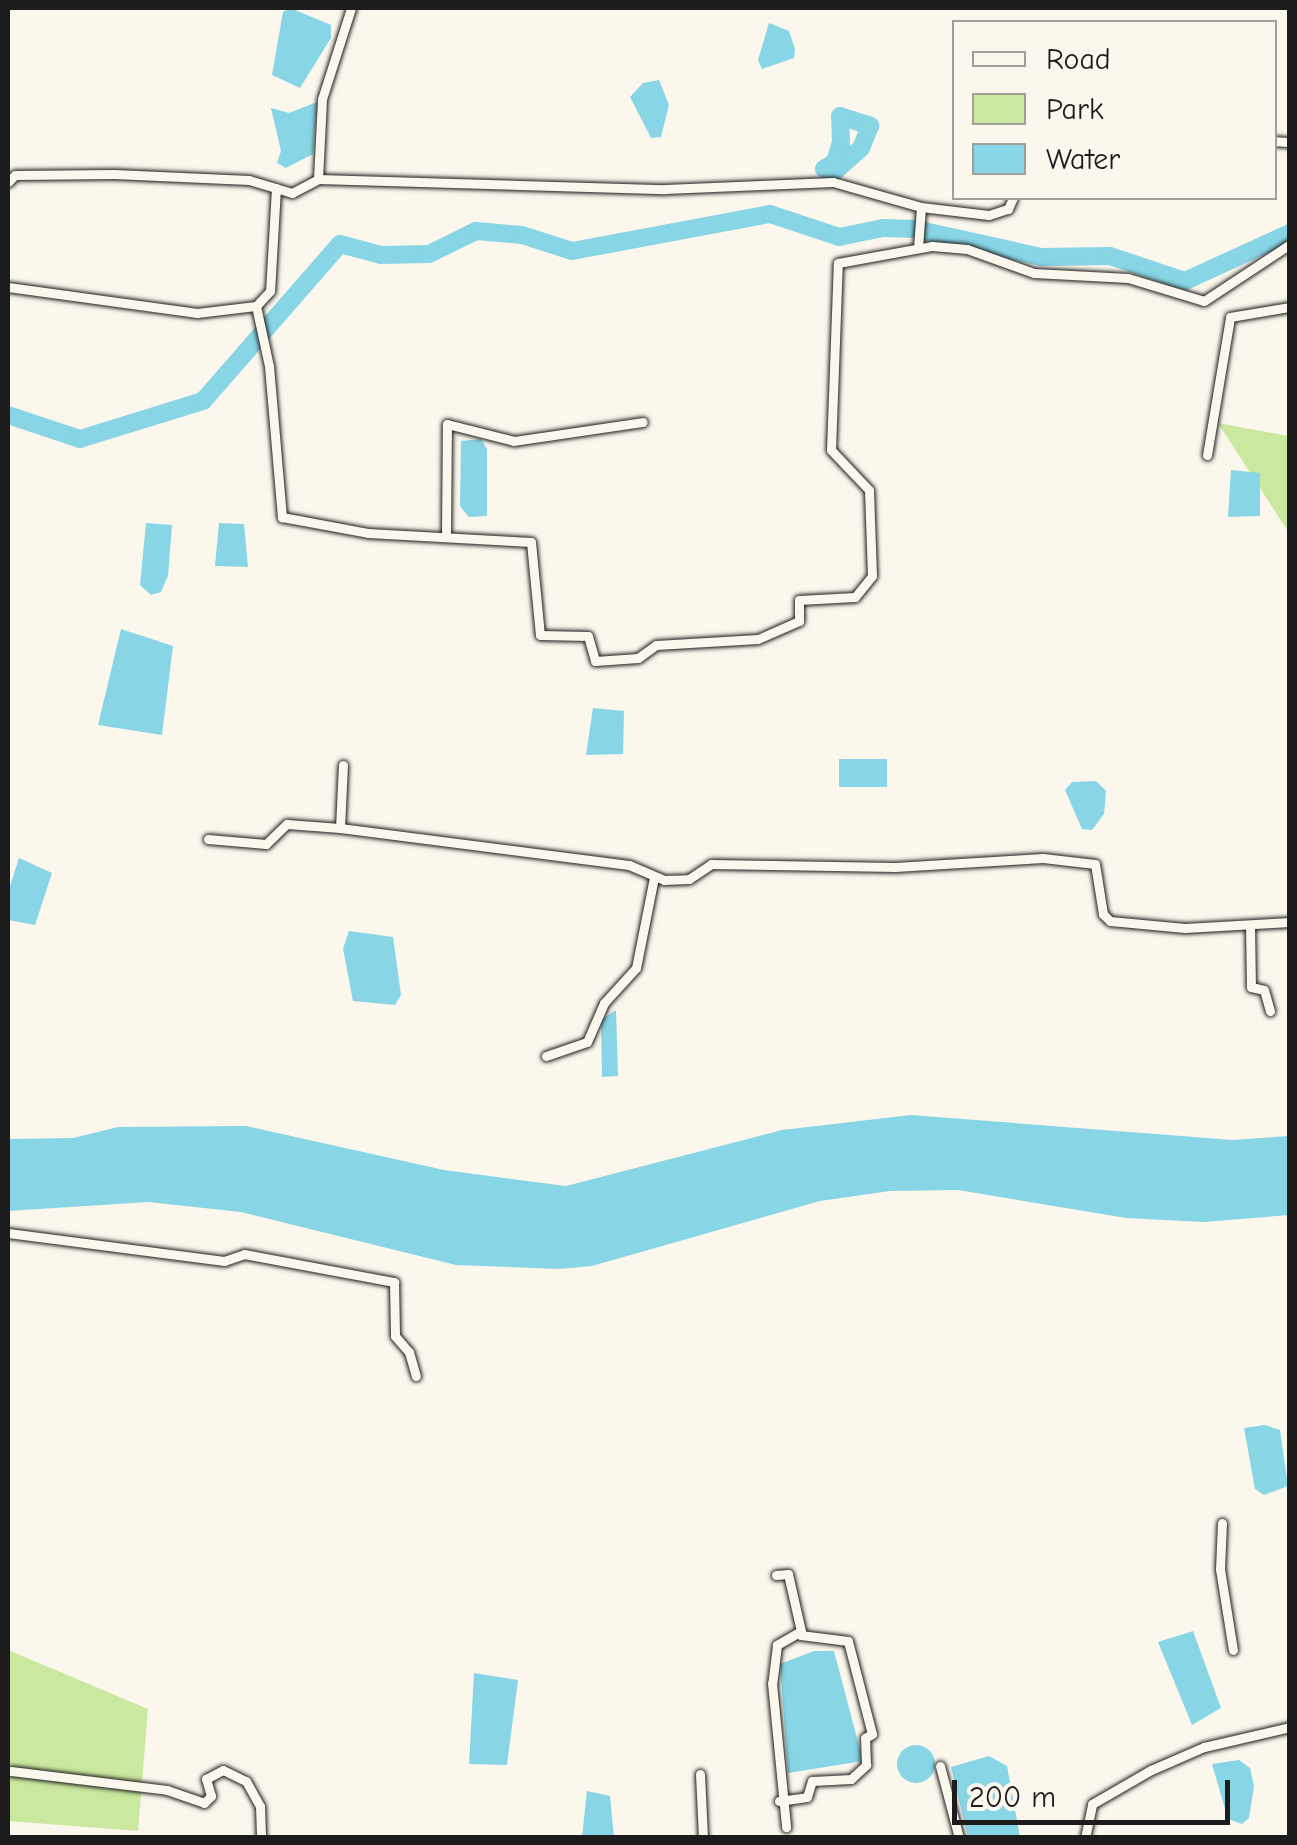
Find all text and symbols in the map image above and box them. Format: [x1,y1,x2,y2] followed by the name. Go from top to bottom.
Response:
[952,20,1277,200] legend
[1046,42,1111,77] text: Road
[1046,92,1103,127] text: Park
[1046,142,1120,177] text: Water
[957,1760,1234,1822] scale bar
[969,1780,1056,1815] text: 200 m

